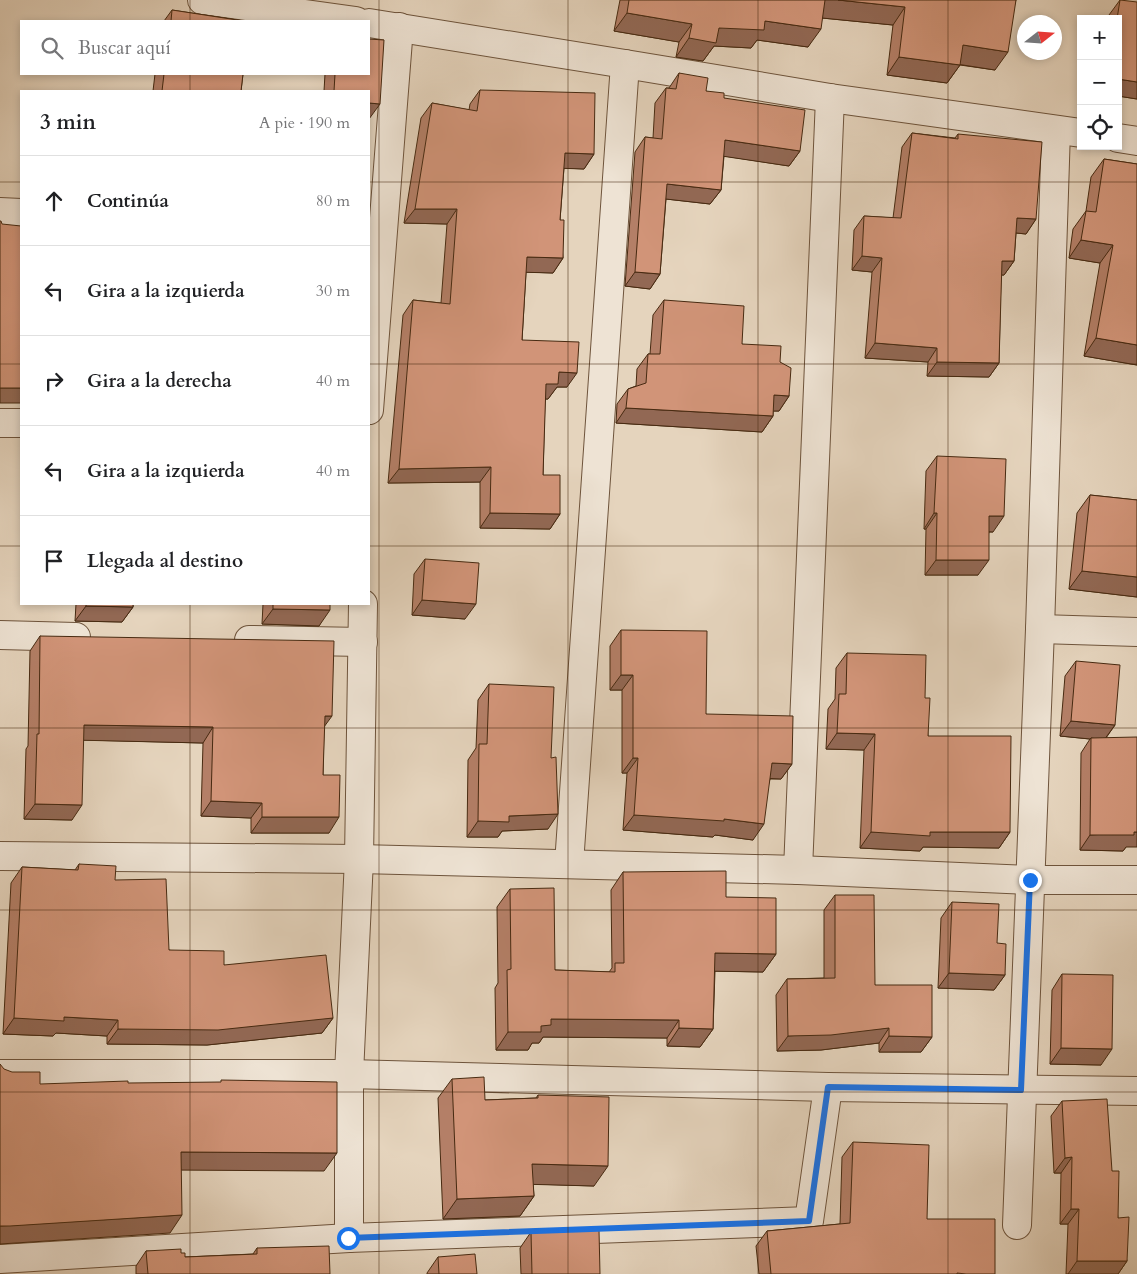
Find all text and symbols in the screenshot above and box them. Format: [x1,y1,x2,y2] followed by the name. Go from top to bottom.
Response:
[1017,15,1062,60] north arrow
[1077,15,1122,150] map controls
[1077,15,1122,60] button: +
[20,20,370,75] search box
[38,34,66,62] icon: search
[78,35,171,61] text: Buscar aquí
[1077,60,1122,105] button: −
[1077,105,1122,150] button: locate
[40,108,96,137] text: 3 min
[259,112,350,134] text: A pie · 190 m
[40,187,68,215] icon: ahead
[87,188,169,214] text: Continúa
[316,190,350,212] text: 80 m
[40,277,68,305] icon: left
[87,278,245,304] text: Gira a la izquierda
[316,280,350,302] text: 30 m
[40,367,68,395] icon: right
[87,368,232,394] text: Gira a la derecha
[316,370,350,392] text: 40 m
[40,457,68,485] icon: left
[87,458,245,484] text: Gira a la izquierda
[316,460,350,482] text: 40 m
[40,547,68,575] icon: arrive
[87,548,243,574] text: Llegada al destino
[1019,869,1042,892] route end
[337,1227,360,1250] route start

